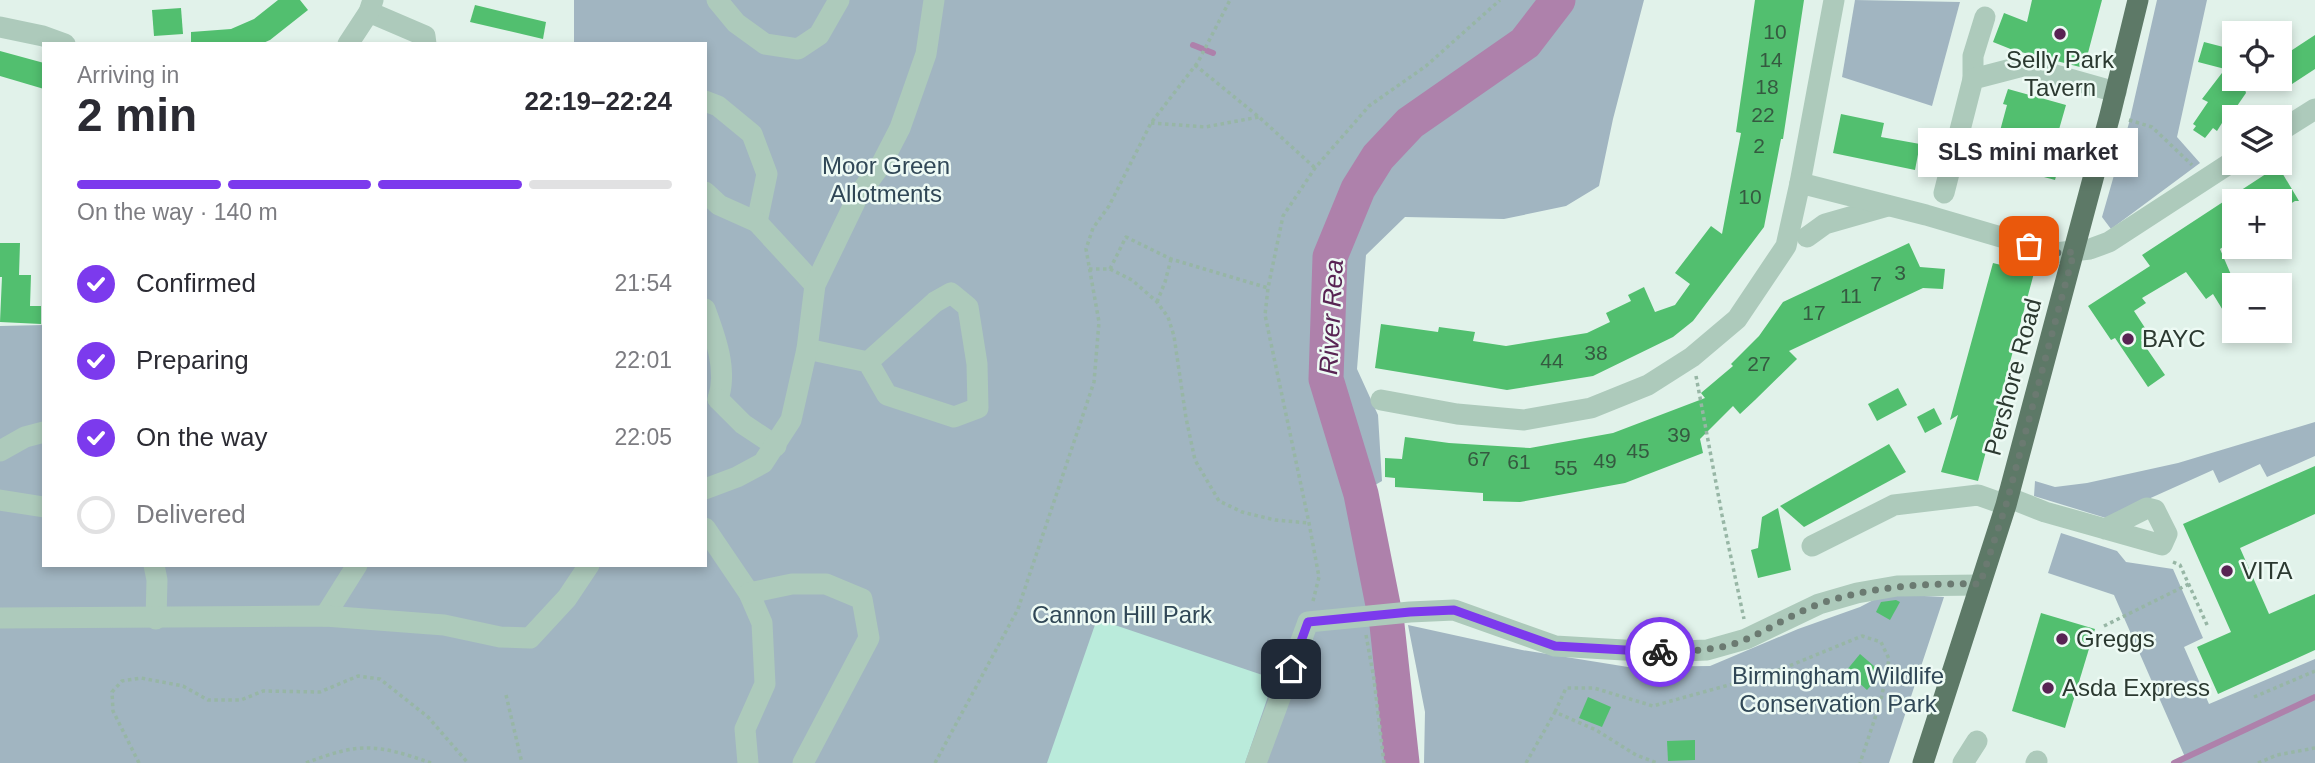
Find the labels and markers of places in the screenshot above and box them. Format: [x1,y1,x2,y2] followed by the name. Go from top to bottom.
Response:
[2052,26,2068,42] marker: Selly Park Tavern
[2006,46,2115,101] place label: Selly Park Tavern
[1919,127,2139,176] callout: SLS mini market
[1999,216,2059,276] pin
[2142,325,2206,352] place label: BAYC
[2120,331,2136,347] marker: BAYC
[2241,557,2293,584] place label: VITA
[2219,563,2235,579] marker: VITA
[2076,625,2155,652] place label: Greggs
[2054,631,2070,647] marker: Greggs
[1261,639,1321,699] pin
[2062,674,2210,701] place label: Asda Express
[2040,680,2056,696] marker: Asda Express

